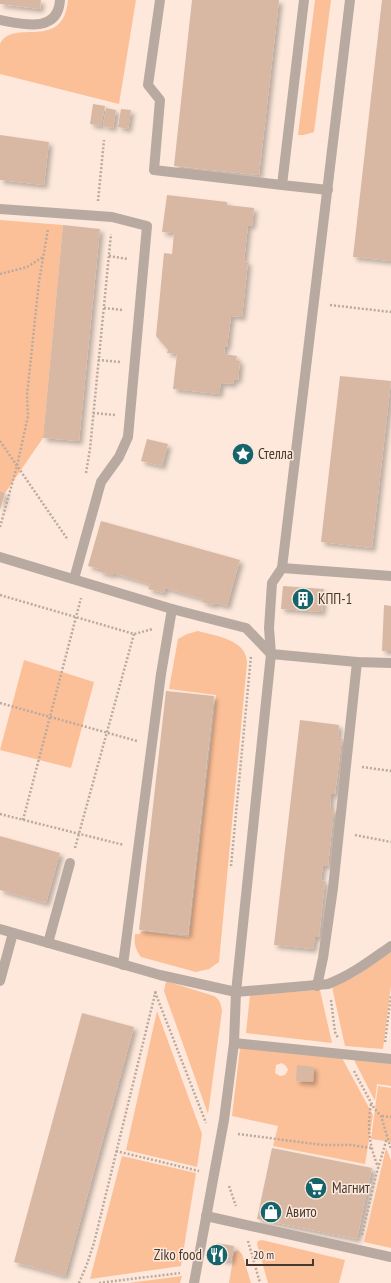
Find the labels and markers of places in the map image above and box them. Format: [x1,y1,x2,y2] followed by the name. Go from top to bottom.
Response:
[230,441,256,467] place icon: Стелла
[258,444,293,463] place label: Стелла
[290,586,316,612] building icon: КПП-1
[318,589,352,608] place label: КПП-1
[303,1175,329,1201] supermarket icon: Магнит
[332,1178,370,1197] place label: Магнит
[258,1199,284,1225] shop icon: Авито
[286,1202,317,1221] place label: Авито
[204,1242,230,1268] restaurant icon: Ziko food
[154,1245,202,1264] place label: Ziko food

